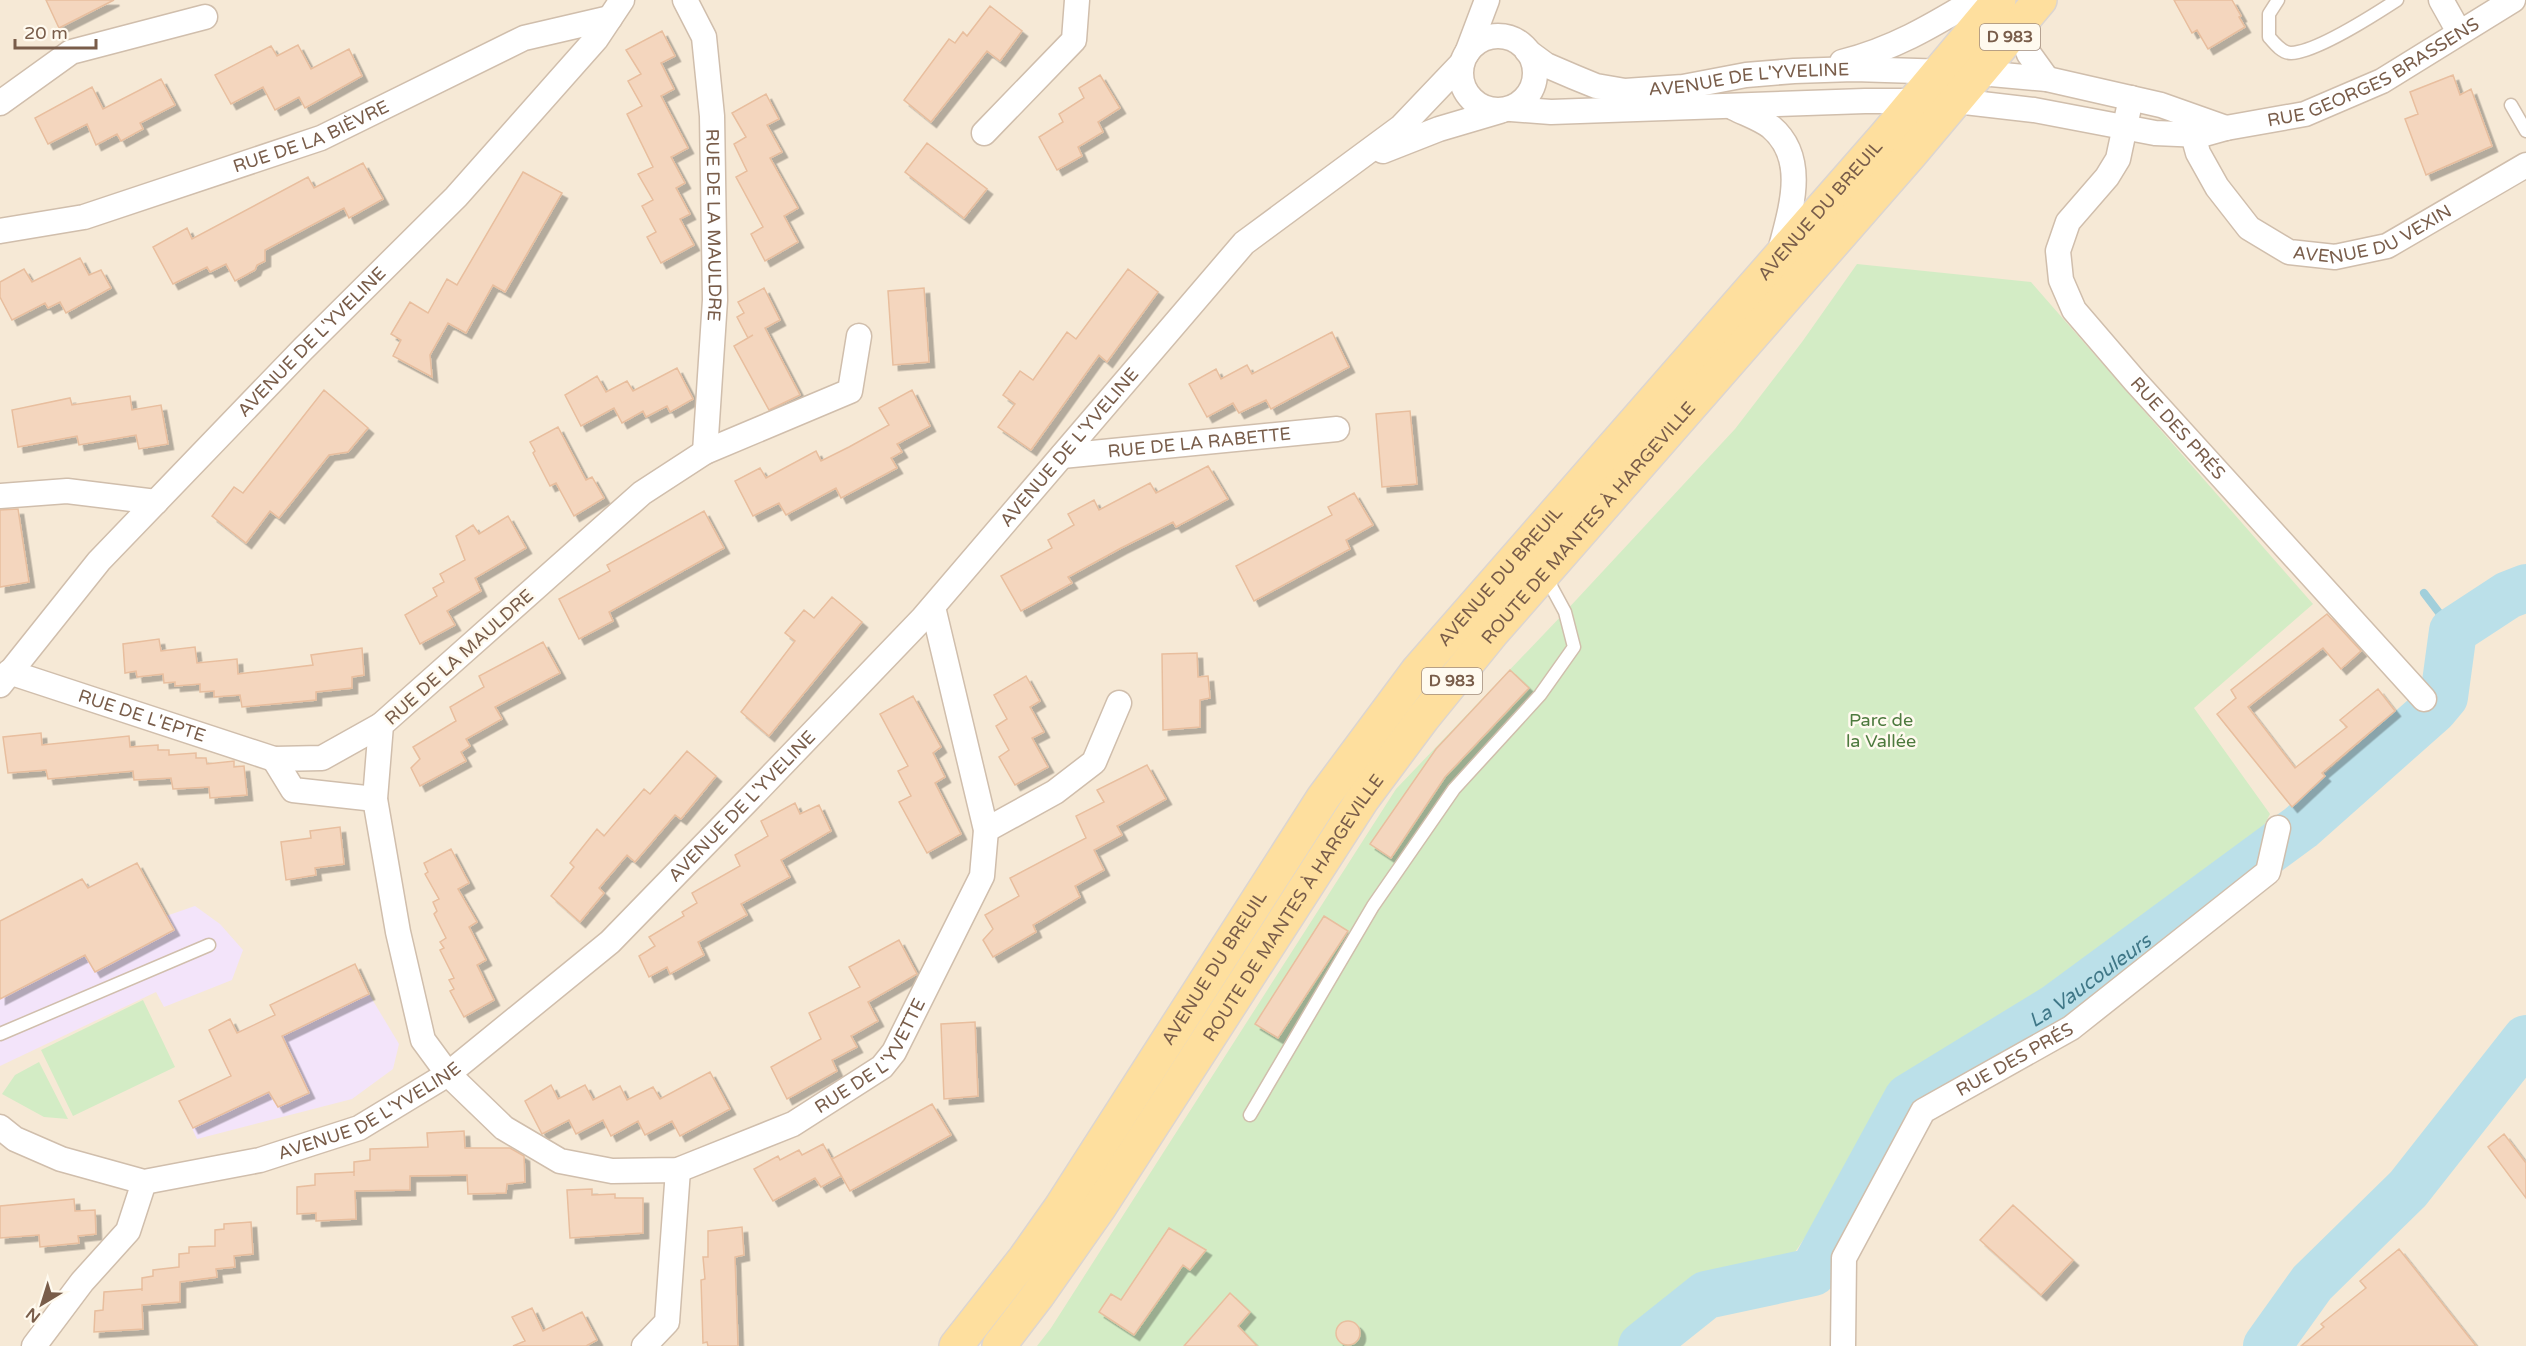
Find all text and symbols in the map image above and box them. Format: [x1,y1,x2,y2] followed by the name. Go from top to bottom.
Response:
[15,12,96,50] scale bar
[2265,13,2483,132] street label: RUE GEORGES BRASSENS
[24,22,68,44] text: 20 m
[1980,24,2040,50] road number: D 983
[1648,58,1850,100] street label: AVENUE DE L'YVELINE
[230,95,392,178] street label: RUE DE LA BIÈVRE
[701,128,726,322] street label: RUE DE LA MAULDRE
[1753,135,1888,285] street label: AVENUE DU BREUIL
[2292,200,2456,269] street label: AVENUE DU VEXIN
[233,262,390,421] street label: AVENUE DE L'YVELINE
[995,363,1143,531] street label: AVENUE DE L'YVELINE
[2126,372,2230,484] street label: RUE DES PRÉS
[1477,397,1700,648] street label: ROUTE DE MANTES À HARGEVILLE
[1107,423,1292,462] street label: RUE DE LA RABETTE
[1433,501,1568,651] street label: AVENUE DU BREUIL
[380,584,538,730] street label: RUE DE LA MAULDRE
[1422,668,1482,694] road number: D 983
[76,685,209,747] street label: RUE DE L'EPTE
[1846,709,1916,752] park label: Parc de la Vallée
[664,726,820,886] street label: AVENUE DE L'YVELINE
[1198,770,1388,1046] street label: ROUTE DE MANTES À HARGEVILLE
[1157,886,1272,1049] street label: AVENUE DU BREUIL
[2025,928,2157,1033] water label: La Vaucouleurs
[810,995,930,1118] street label: RUE DE L'YVETTE
[1952,1018,2077,1101] street label: RUE DES PRÉS
[275,1057,465,1165] street label: AVENUE DE L'YVELINE
[12,1274,72,1334] north arrow
[22,1303,45,1327] text: N

